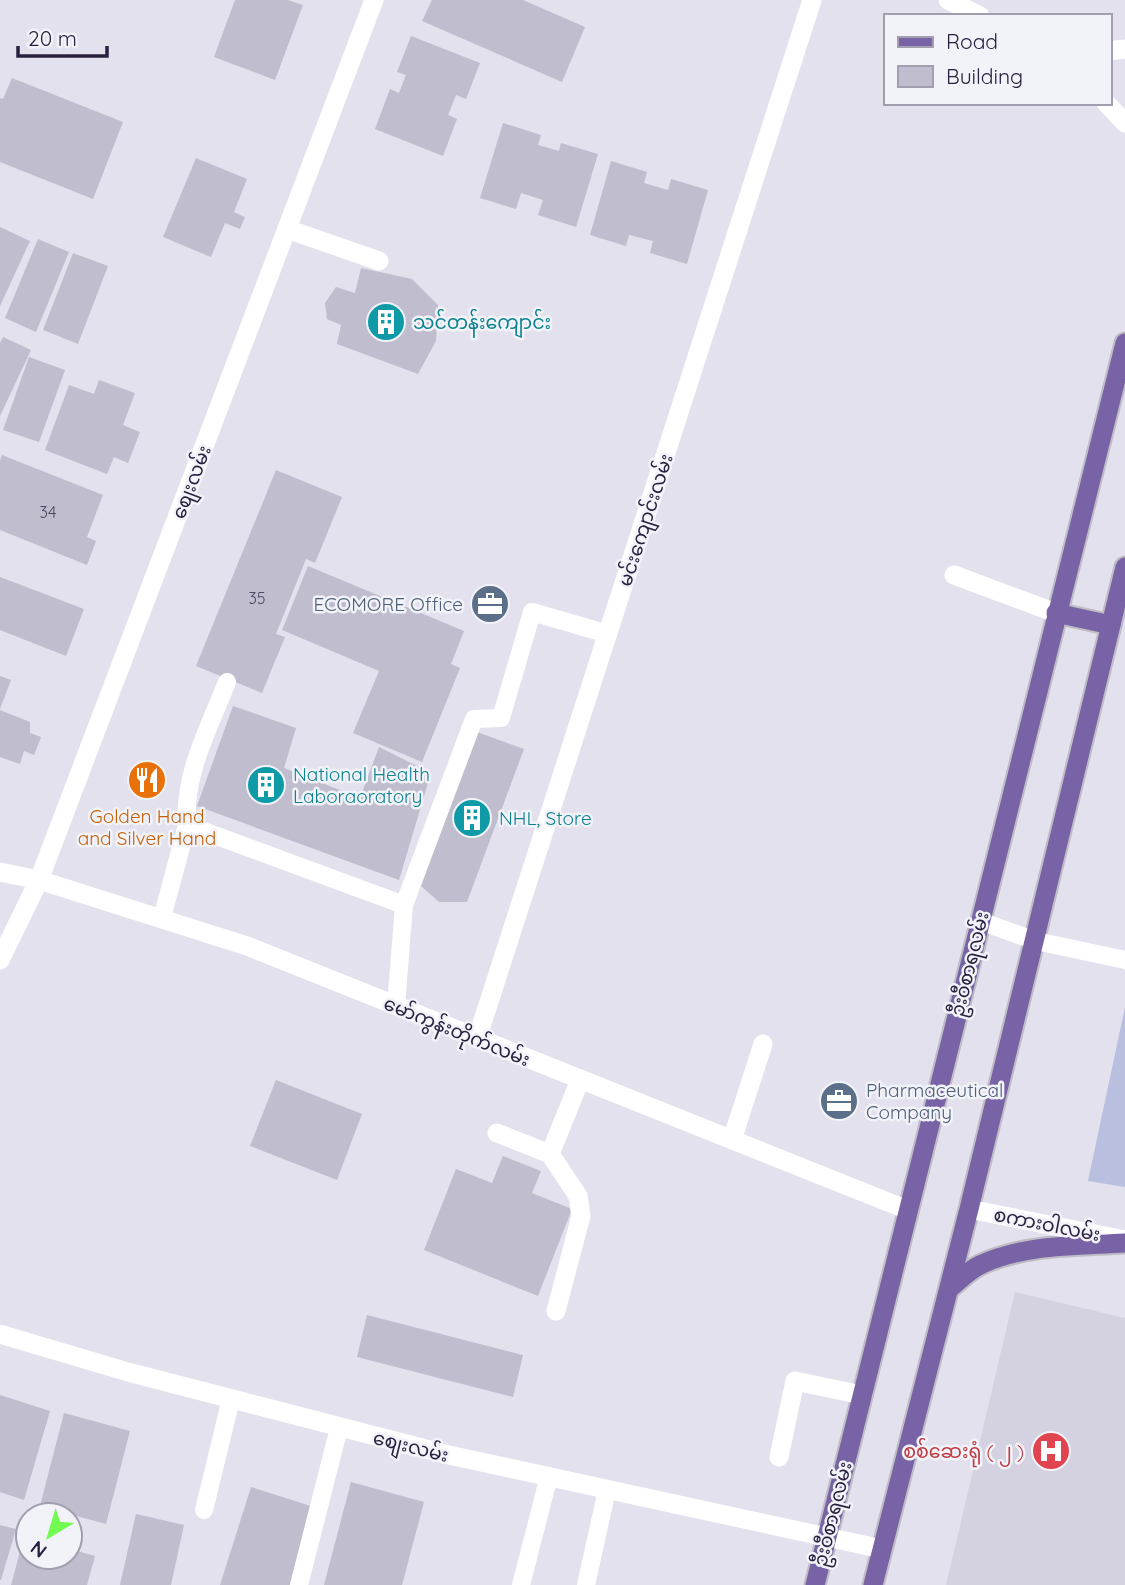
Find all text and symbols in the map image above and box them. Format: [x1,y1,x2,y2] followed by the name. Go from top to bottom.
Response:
[18,14,107,58] scale bar
[884,14,1111,105] legend
[28,25,77,51] text: 20 m
[946,28,998,54] text: Road
[946,63,1023,89] text: Building
[365,301,407,343] building icon: သင်တန်းကျောင်း
[413,308,551,338] place label: သင်တန်းကျောင်း
[164,441,220,524] street label: စျေးလမ်း
[610,450,682,591] street label: မင်းကျောင်းလမ်း
[40,502,56,522] house number: 34
[469,583,511,625] office icon: ECOMORE Office
[248,588,266,608] house number: 35
[313,592,463,616] place label: ECOMORE Office
[126,759,168,801] restaurant icon: Golden Hand and Silver Hand
[293,762,430,808] place label: National Health Laboraoratory
[245,764,287,806] building icon: National Health Laboraoratory
[451,797,493,839] building icon: NHL, Store
[78,804,216,850] place label: Golden Hand and Silver Hand
[499,806,592,830] place label: NHL, Store
[942,909,998,1020] street label: ဦးဝီစာရလမ်း
[379,989,534,1076] street label: မော်ကွန်းတိုက်လမ်း
[866,1078,1003,1124] place label: Pharmaceutical Company
[818,1080,860,1122] office icon: Pharmaceutical Company
[992,1200,1103,1246] street label: စကားဝါလမ်း
[370,1423,452,1471] street label: စျေးလမ်း
[1030,1430,1072,1472] hospital icon: စစ်ဆေးရုံ ( ၂ )
[903,1437,1024,1468] place label: စစ်ဆေးရုံ ( ၂ )
[805,1459,861,1570] street label: ဦးဝီစာရလမ်း
[14,1501,84,1571] north arrow
[26,1536,51,1563] text: N

